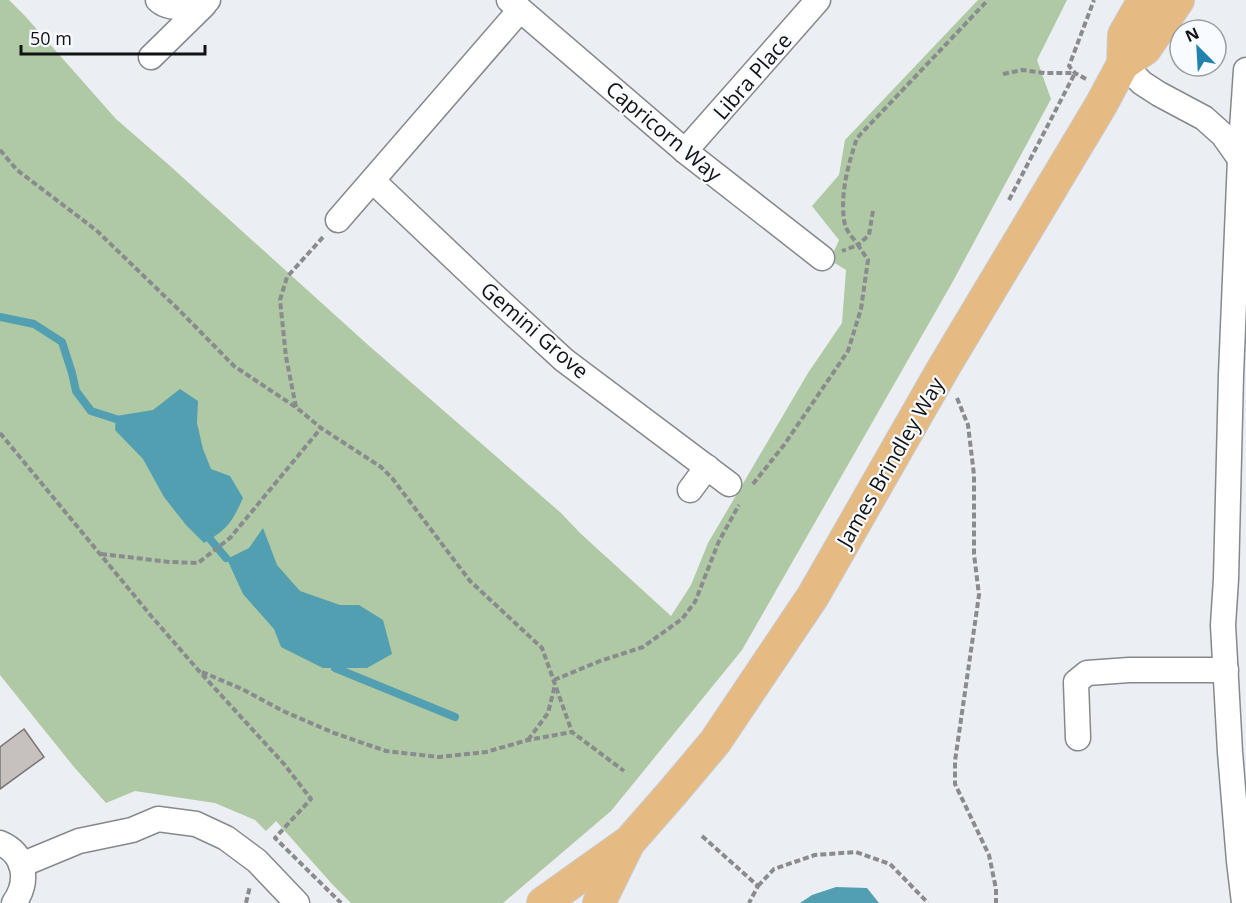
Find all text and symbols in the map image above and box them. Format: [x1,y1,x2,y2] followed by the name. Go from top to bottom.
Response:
[21,18,206,56] scale bar
[1168,18,1228,78] north arrow
[1181,22,1202,47] text: N
[30,26,72,50] text: 50 m
[707,27,797,125] street label: Libra Place
[600,74,728,188] street label: Capricorn Way
[475,275,595,385] street label: Gemini Grove
[829,372,950,554] street label: James Brindley Way

